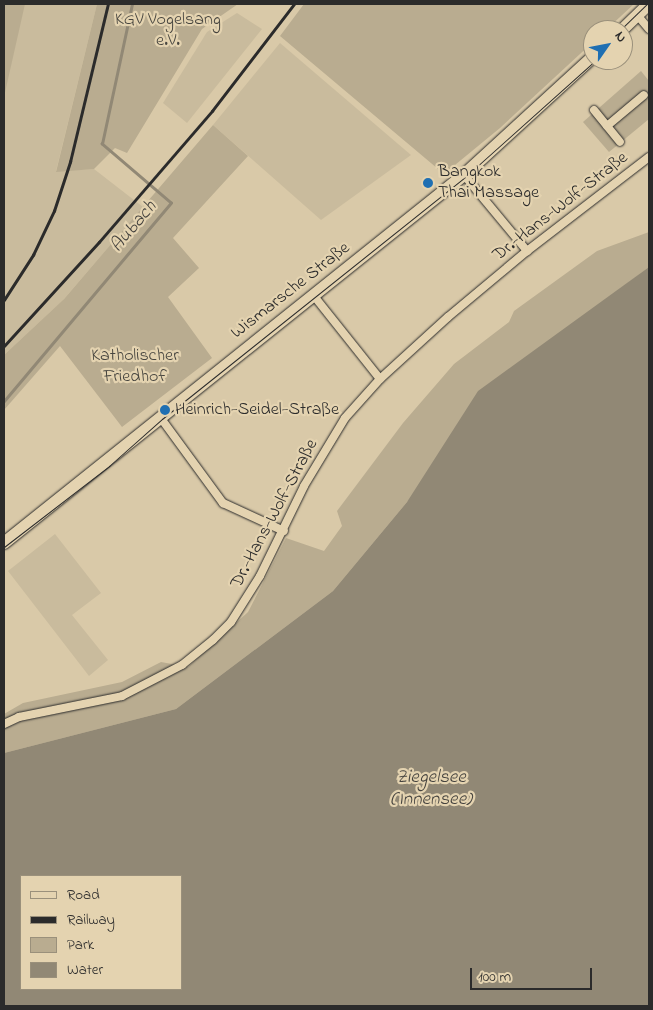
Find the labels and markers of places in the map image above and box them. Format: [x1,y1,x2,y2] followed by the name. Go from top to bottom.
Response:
[438,162,539,204] place label: Bangkok Thai Massage
[422,177,434,189] marker: Bangkok Thai Massage
[175,399,339,421] place label: Heinrich-Seidel-Straße
[159,404,171,416] marker: Heinrich-Seidel-Straße

